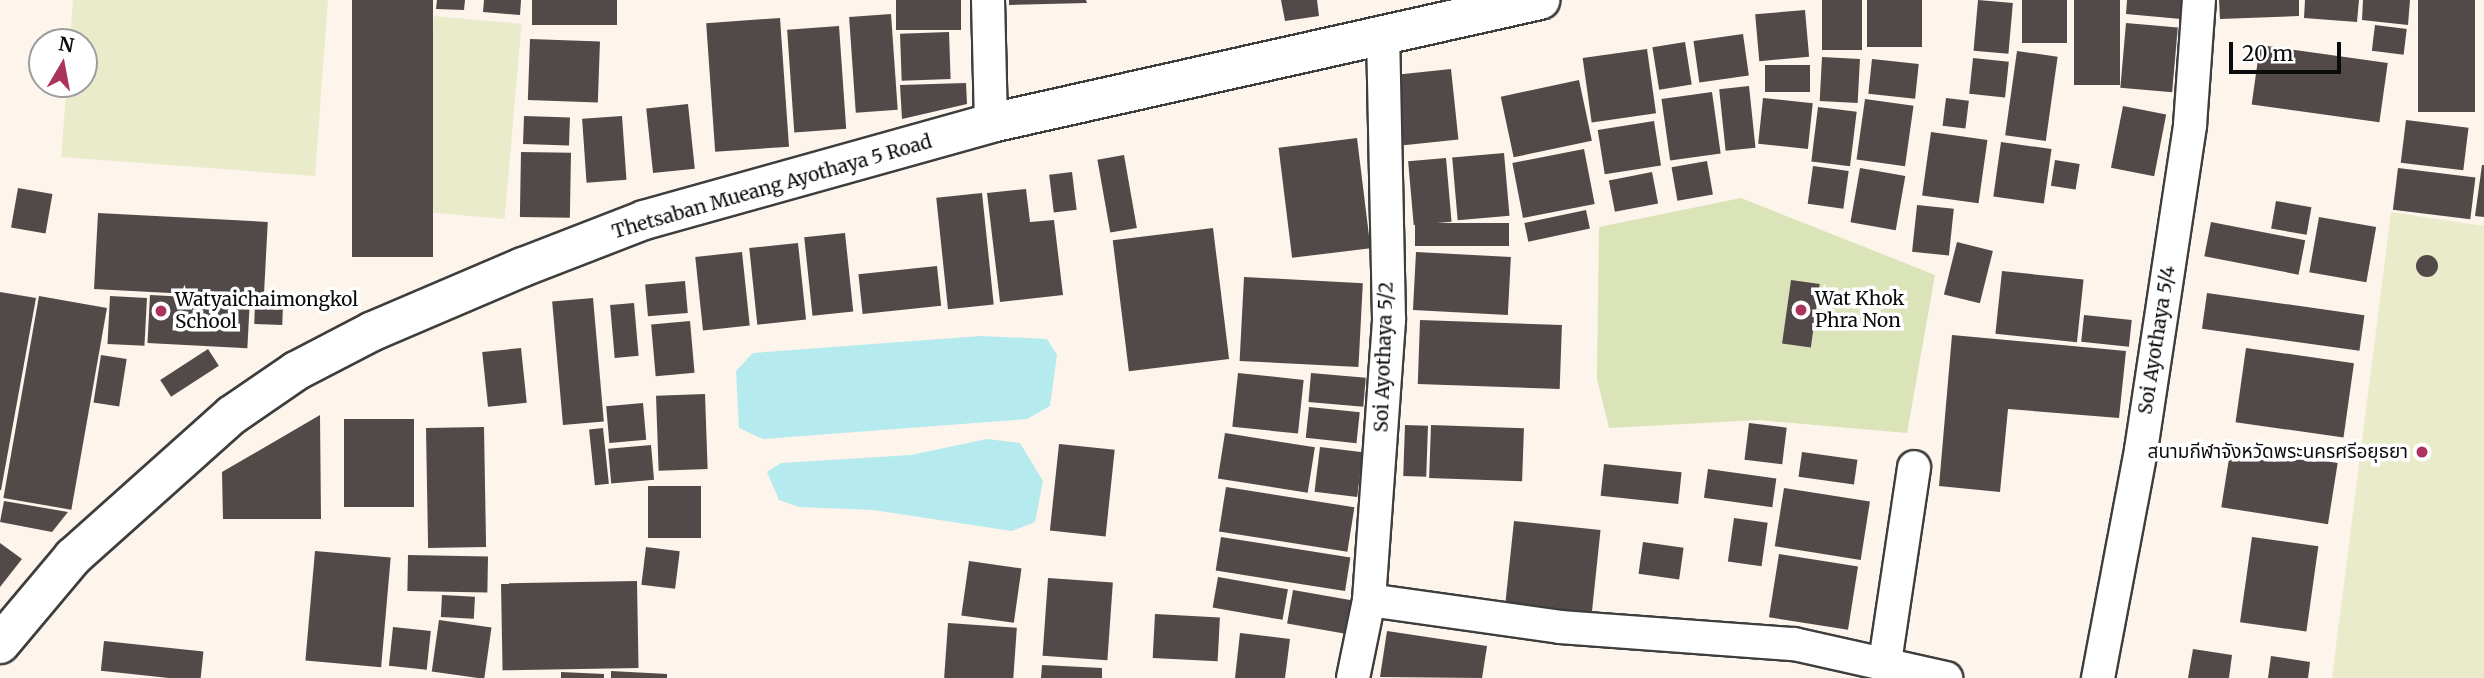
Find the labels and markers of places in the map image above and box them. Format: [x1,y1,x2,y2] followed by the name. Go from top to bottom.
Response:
[1815,288,1904,332] place label: Wat Khok Phra Non
[175,289,358,333] place label: Watyaichaimongkol School
[1793,302,1809,318] marker: Wat Khok Phra Non
[153,303,169,319] marker: Watyaichaimongkol School
[2148,441,2408,463] place label: สนามกีฬาจังหวัดพระนครศรีอยุธยา
[2414,444,2430,460] marker: สนามกีฬาจังหวัดพระนครศรีอยุธยา

